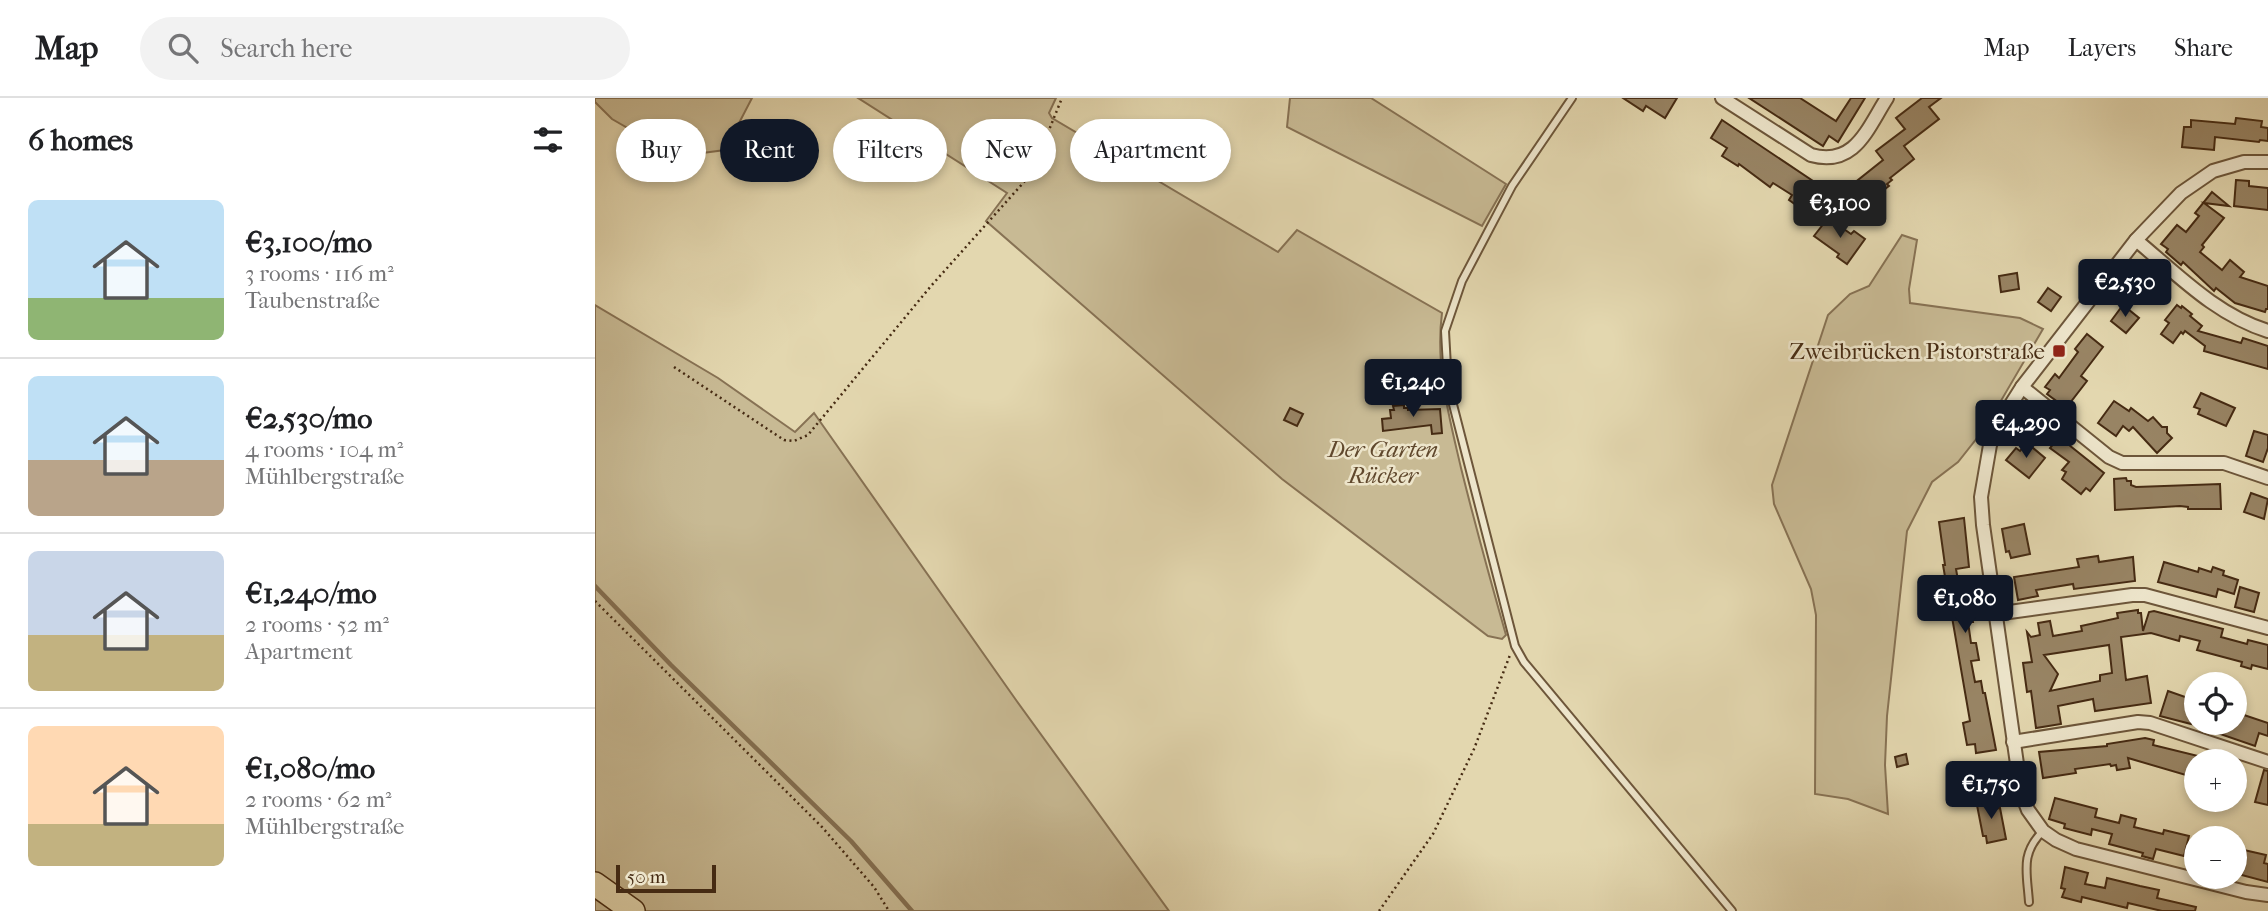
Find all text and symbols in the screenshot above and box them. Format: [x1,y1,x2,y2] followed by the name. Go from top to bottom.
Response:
[140,17,630,80] search box
[35,29,98,68] text: Map
[164,29,202,67] icon: search
[220,33,352,64] text: Search here
[1984,34,2030,62] text: Map
[2068,34,2136,62] text: Layers
[2174,34,2233,62] text: Share
[616,119,706,182] chip: Buy
[720,119,819,182] chip: Rent
[833,119,947,182] chip: Filters
[961,119,1056,182] chip: New
[1070,119,1231,182] chip: Apartment
[529,121,567,159] icon: filters
[28,123,133,158] text: 6 homes
[1783,180,1897,240] pin: €3,100
[1809,189,1871,216] text: €3,100
[245,225,372,260] text: €3,100/mo
[84,228,168,312] icon: home
[245,260,394,287] text: 3 rooms · 116 m²
[2068,260,2182,319] pin: €2,530
[2094,268,2156,295] text: €2,530
[245,287,380,314] text: Taubenstraße
[1790,338,2045,365] place label: Zweibrücken Pistorstraße
[2051,343,2067,359] marker: Zweibrücken Pistorstraße
[1356,360,1470,419] pin: €1,240
[1381,368,1445,395] text: €1,240
[1969,400,2083,460] pin: €4,290
[245,401,372,436] text: €2,530/mo
[84,404,168,488] icon: home
[1991,409,2061,436] text: €4,290
[245,436,403,463] text: 4 rooms · 104 m²
[1326,436,1438,489] park label: Der Garten Rücker
[245,463,404,490] text: Mühlbergstraße
[1908,575,2022,635] pin: €1,080
[245,576,377,611] text: €1,240/mo
[84,579,168,663] icon: home
[1933,584,1997,611] text: €1,080
[245,611,389,638] text: 2 rooms · 52 m²
[245,638,353,665] text: Apartment
[2184,672,2247,889] map controls
[2184,672,2247,735] button: locate
[2184,749,2247,812] button: +
[245,751,375,786] text: €1,080/mo
[84,754,168,838] icon: home
[1934,762,2048,821] pin: €1,750
[1961,770,2021,797] text: €1,750
[245,786,392,813] text: 2 rooms · 62 m²
[245,813,404,840] text: Mühlbergstraße
[2184,826,2247,889] button: −
[616,862,716,894] scale bar
[627,866,666,888] text: 50 m

